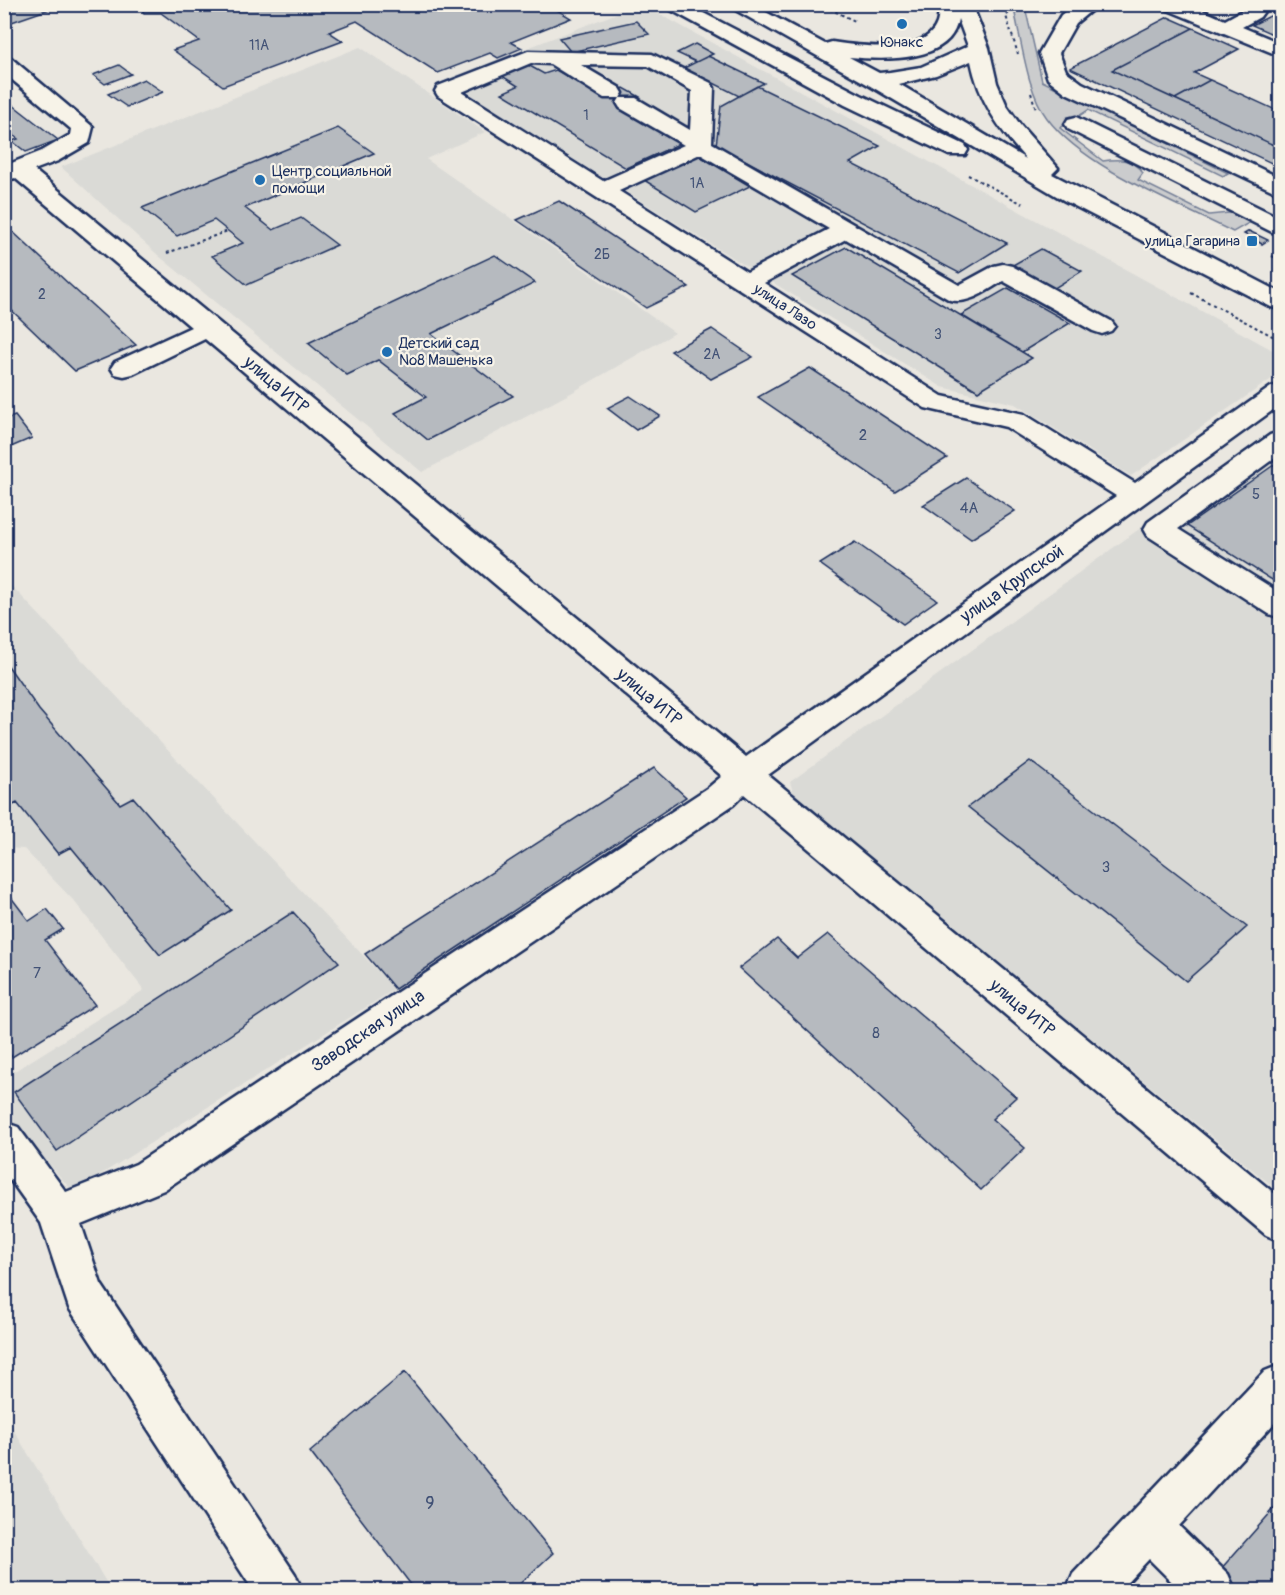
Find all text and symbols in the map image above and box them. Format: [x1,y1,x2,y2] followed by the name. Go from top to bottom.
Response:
[895,17,909,31] marker: Юнакс
[881,33,924,52] place label: Юнакс
[249,37,269,54] house number: 11А
[583,107,589,124] house number: 1
[272,162,392,198] place label: Центр социальной помощи
[253,173,267,187] marker: Центр социальной помощи
[690,175,704,192] house number: 1А
[1144,232,1240,251] place label: улица Гагарина
[1245,234,1259,248] marker: улица Гагарина
[594,246,610,263] house number: 2Б
[749,279,820,335] street label: улица Лазо
[38,286,46,303] house number: 2
[934,326,942,343] house number: 3
[398,334,493,370] place label: Детский сад №8 Машенька
[380,345,394,359] marker: Детский сад №8 Машенька
[704,346,720,363] house number: 2А
[238,350,313,419] street label: улица ИТР
[859,426,867,445] house number: 2
[1252,485,1260,504] house number: 5
[960,499,978,518] house number: 4А
[955,540,1068,629] street label: улица Крупской
[611,662,686,731] street label: улица ИТР
[1102,858,1110,877] house number: 3
[33,964,41,983] house number: 7
[984,973,1059,1042] street label: улица ИТР
[307,984,429,1078] street label: Заводская улица
[872,1024,880,1043] house number: 8
[425,1492,435,1515] house number: 9

